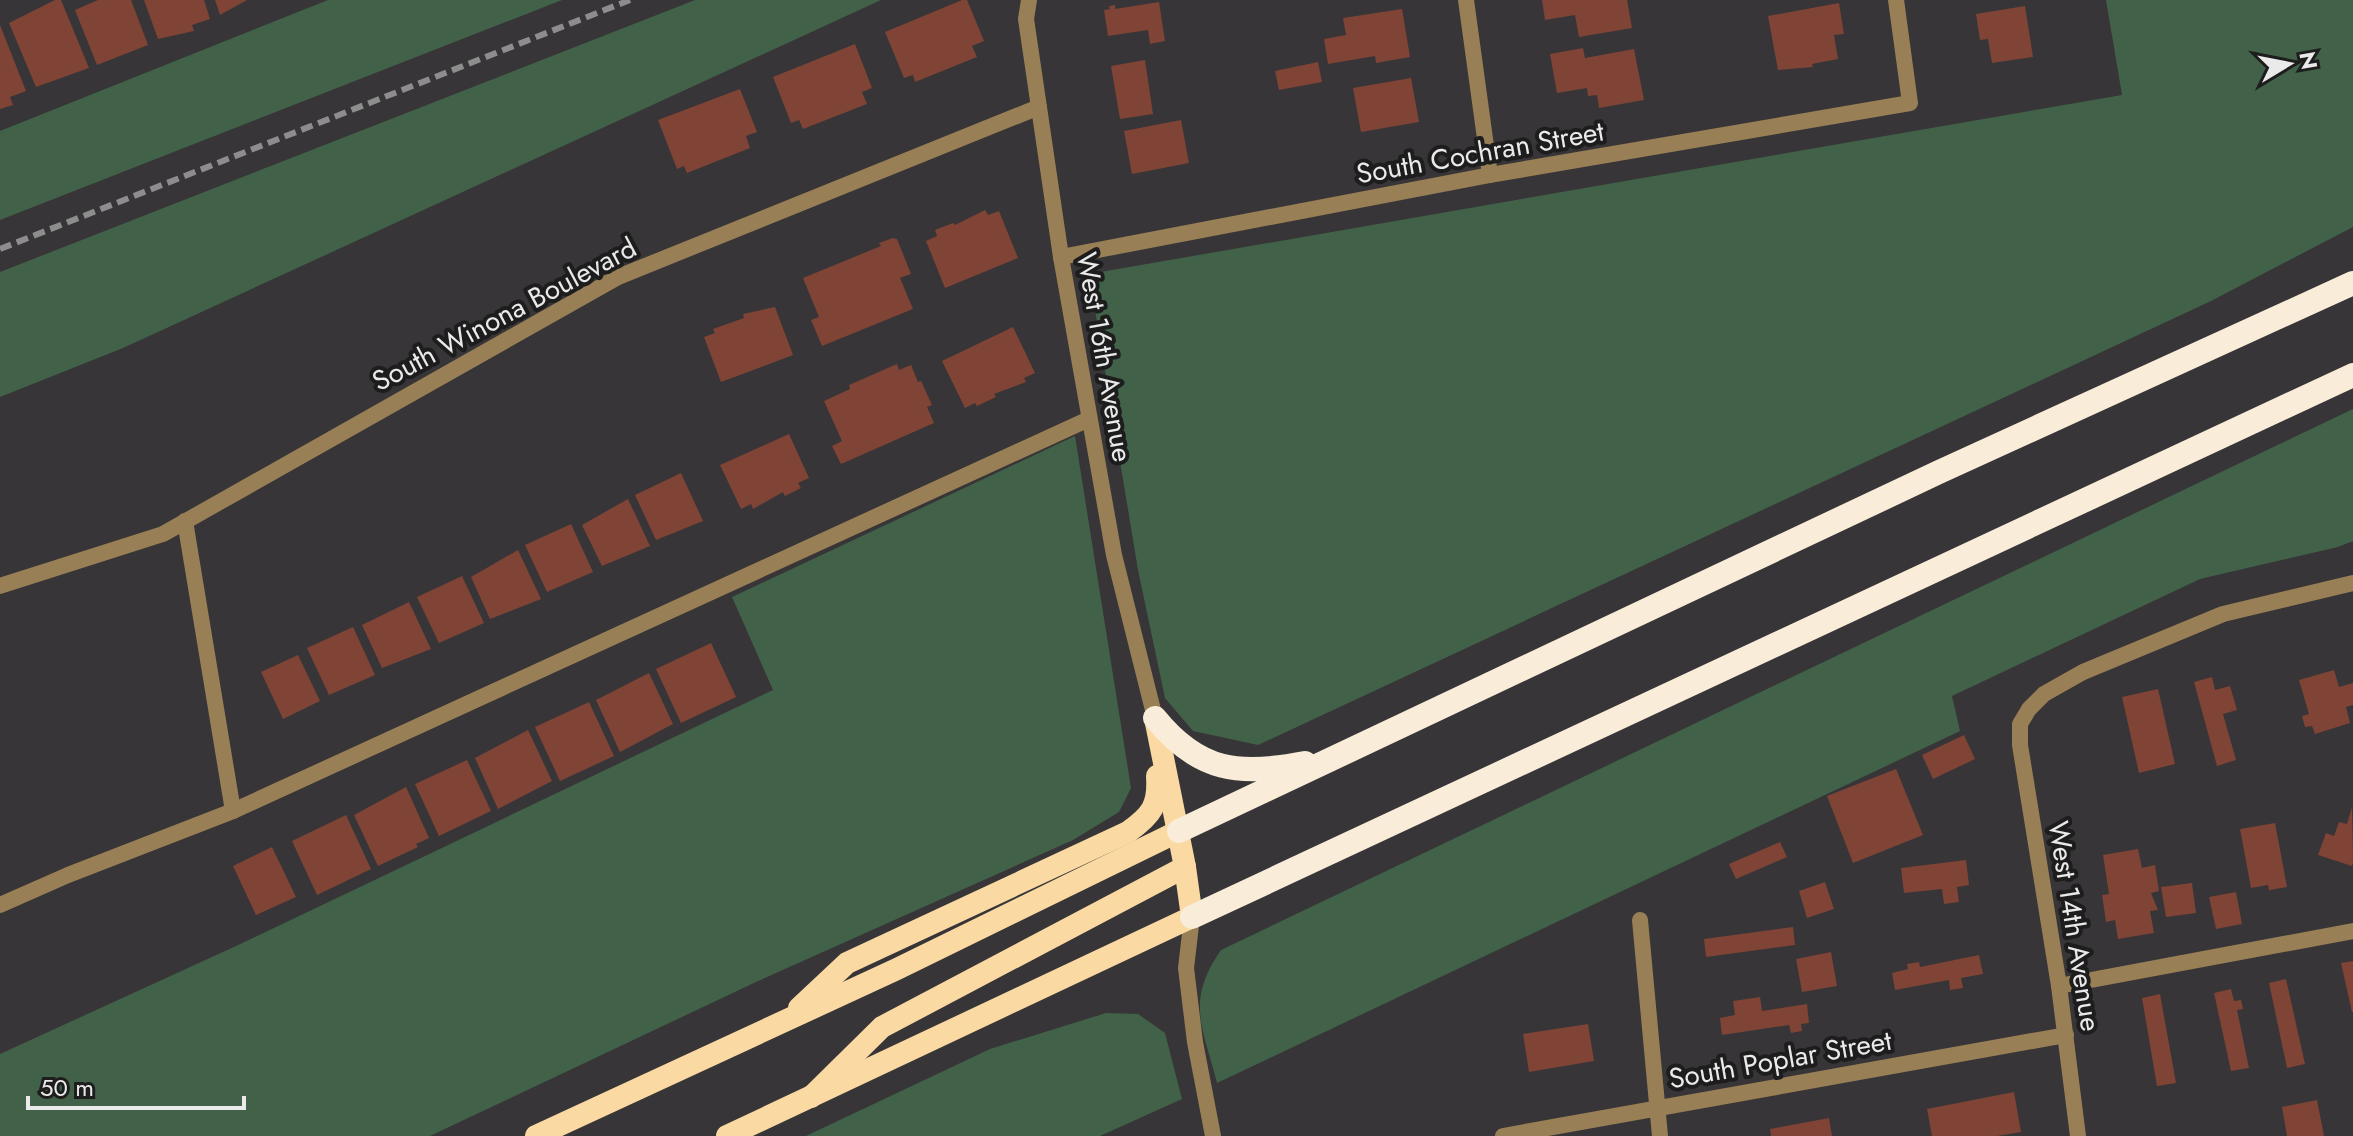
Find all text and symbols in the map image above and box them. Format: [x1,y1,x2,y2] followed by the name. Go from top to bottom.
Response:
[2249,24,2329,104] north arrow
[2291,49,2326,72] text: N
[1353,110,1607,194] street label: South Cochran Street
[365,227,644,402] street label: South Winona Boulevard
[1066,249,1143,465] street label: West 16th Avenue
[2038,818,2111,1034] street label: West 14th Avenue
[1665,1020,1895,1099] street label: South Poplar Street
[28,1060,244,1110] scale bar
[40,1070,94,1105] text: 50 m

